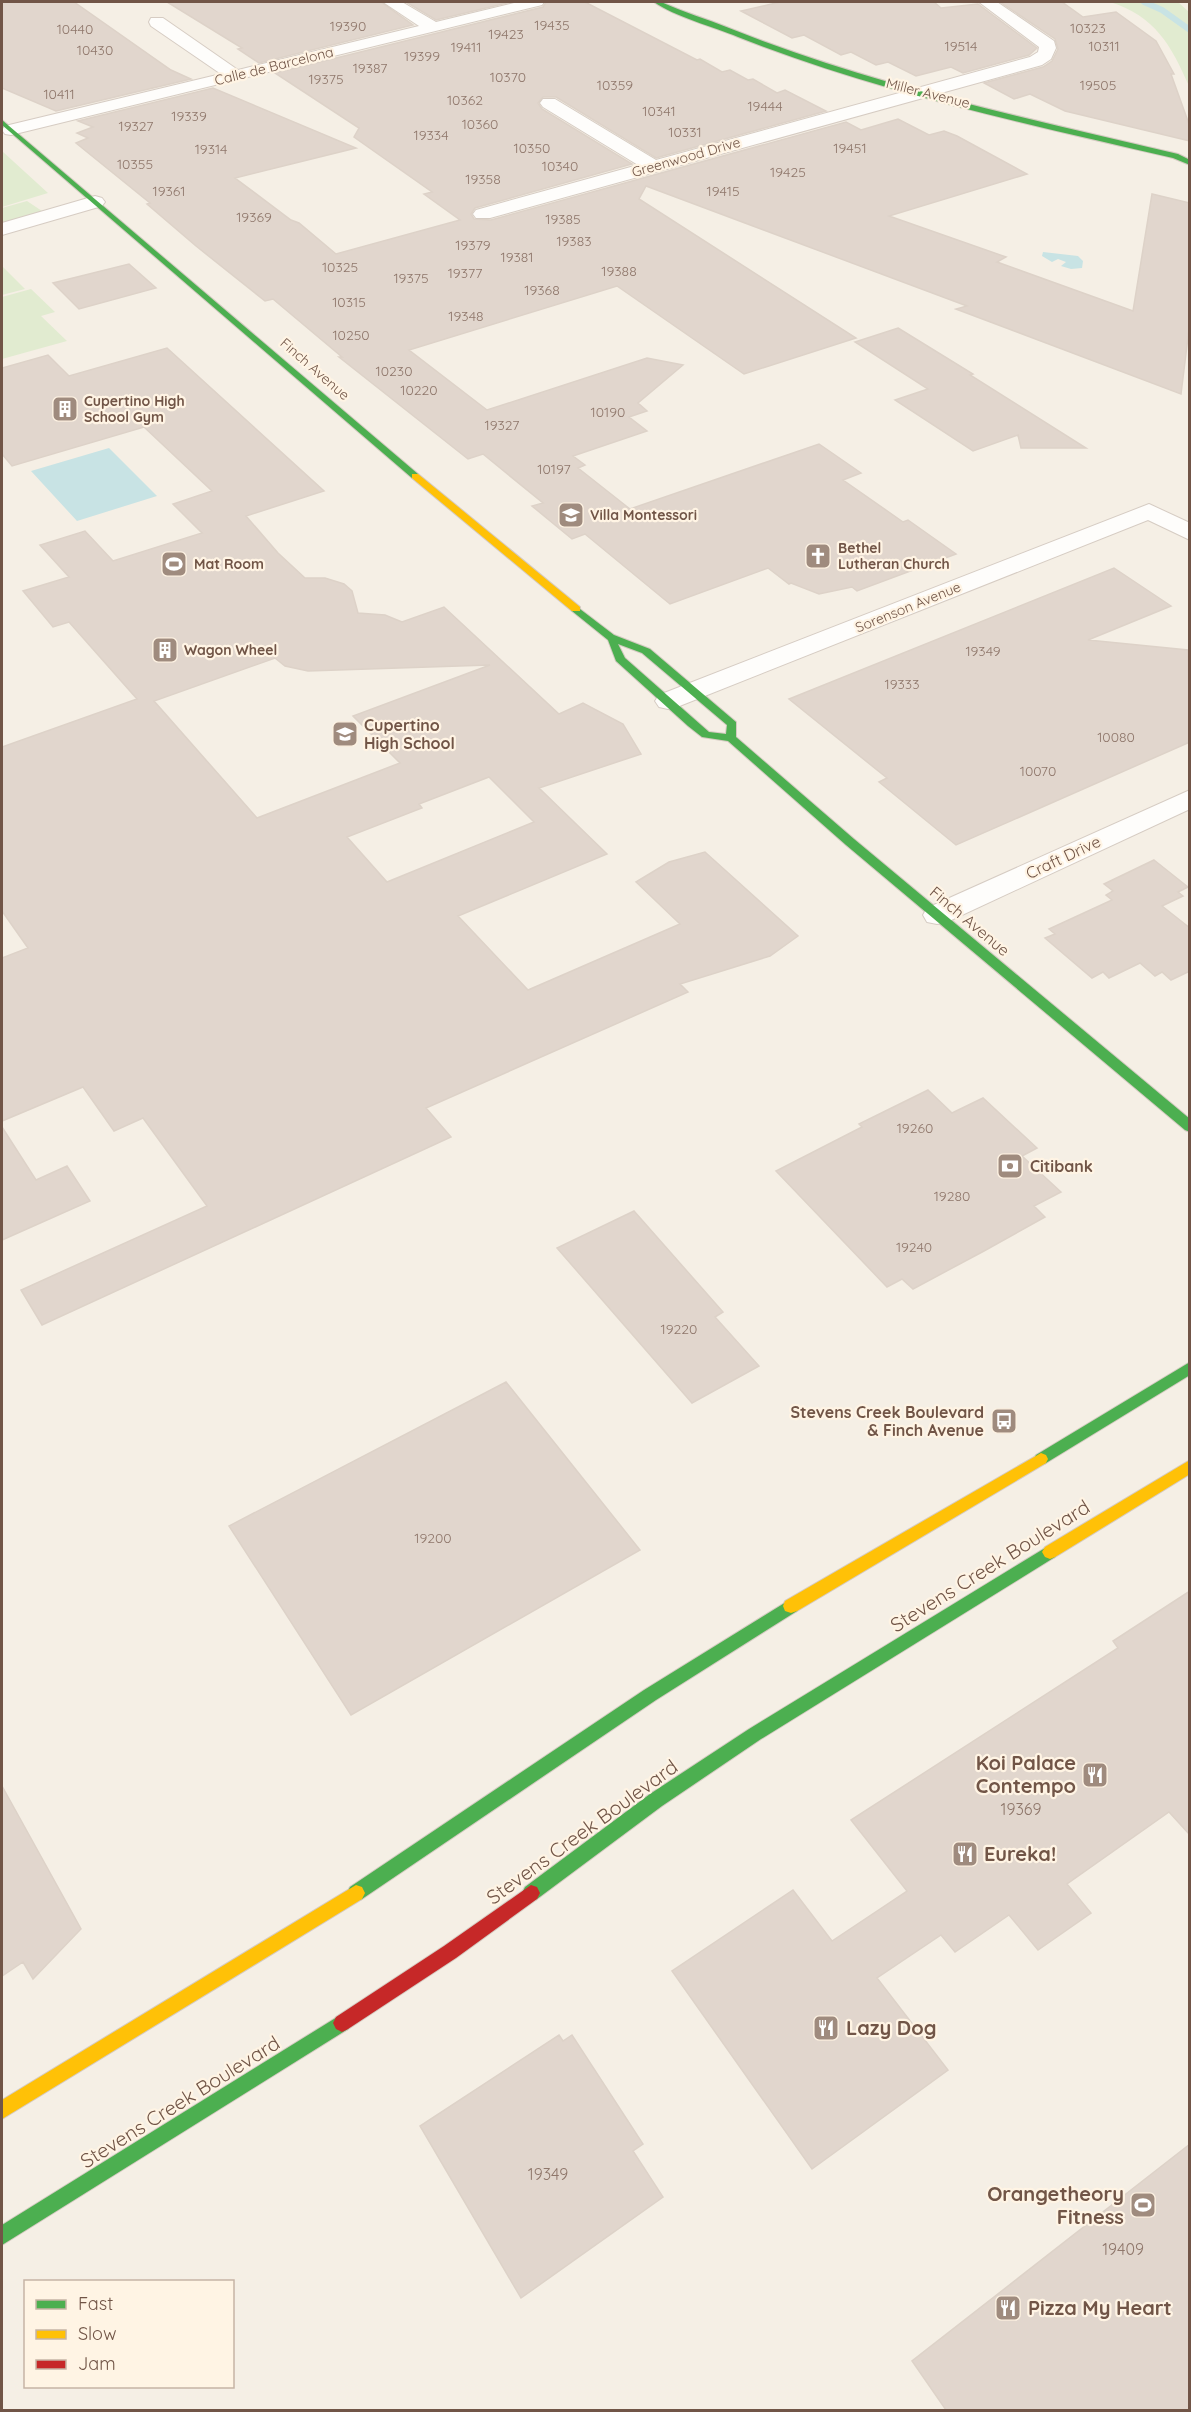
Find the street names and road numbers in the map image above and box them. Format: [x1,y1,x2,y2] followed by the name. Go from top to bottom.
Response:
[213,43,335,89] street label: Calle de Barcelona
[884,74,972,112] street label: Miller Avenue
[630,133,742,181] street label: Greenwood Drive
[277,334,353,404] street label: Finch Avenue
[853,578,963,636] street label: Sorenson Avenue
[1022,831,1104,883] street label: Craft Drive
[926,882,1014,960] street label: Finch Avenue
[885,1494,1094,1637] street label: Stevens Creek Boulevard
[481,1754,682,1909] street label: Stevens Creek Boulevard
[75,2030,284,2173] street label: Stevens Creek Boulevard

